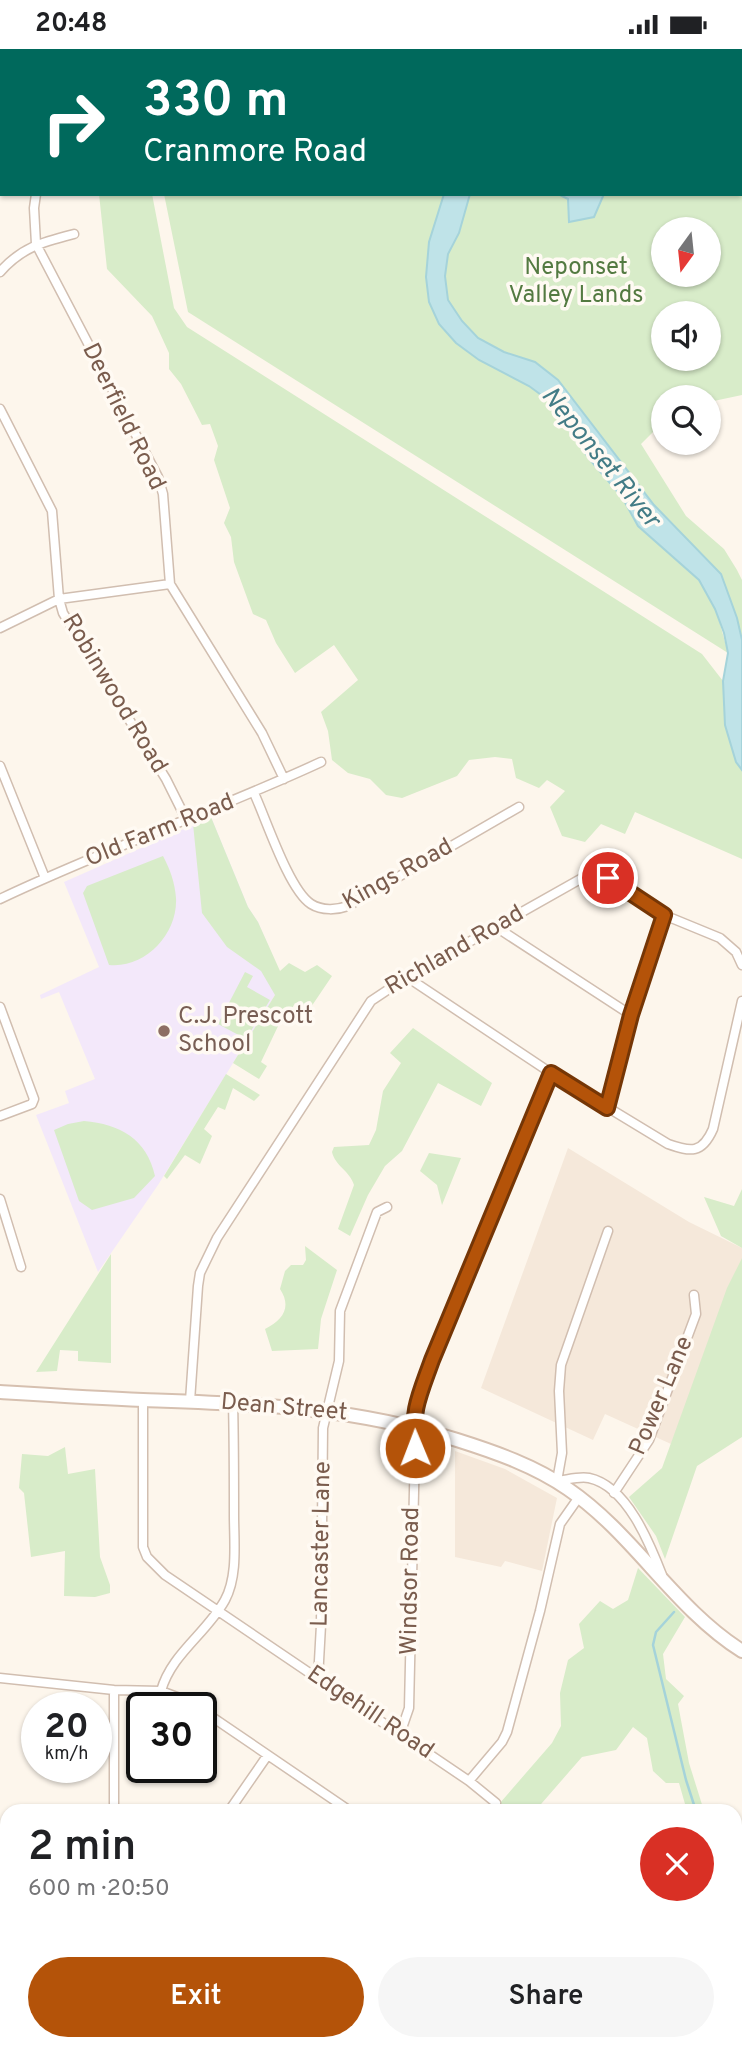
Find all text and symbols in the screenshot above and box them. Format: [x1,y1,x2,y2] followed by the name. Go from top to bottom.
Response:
[35,8,107,41] text: 20:48
[143,72,288,134] text: 330 m
[28,77,119,168] icon: right
[143,133,367,173] text: Cranmore Road
[651,217,721,287] north arrow
[651,217,721,455] map controls
[509,253,643,311] park label: Neponset Valley Lands
[651,301,721,371] button: sound
[74,338,172,496] street label: Deerfield Road
[533,381,668,537] water label: Neponset River
[651,385,721,455] button: search
[55,609,173,779] street label: Robinwood Road
[81,787,239,875] street label: Old Farm Road
[337,832,459,918] street label: Kings Road
[578,848,638,908] pin
[589,859,627,897] icon: arrive
[380,899,530,1003] street label: Richland Road
[178,1002,313,1060] place label: C.J. Prescott School
[156,1023,172,1039] marker: C.J. Prescott School
[623,1332,701,1460] street label: Power Lane
[219,1388,349,1428] street label: Dean Street
[378,1411,452,1485] position arrow
[306,1461,338,1627] street label: Lancaster Lane
[395,1507,427,1655] street label: Windsor Road
[301,1660,439,1766] street label: Edgehill Road
[126,1692,217,1783] speed limit sign: 30
[44,1706,89,1750] text: 20
[45,1743,88,1766] text: km/h
[28,1822,136,1875] text: 2 min
[640,1827,714,1901] button: close
[28,1875,170,1904] text: 600 m · 20:50
[28,1957,364,2037] button: Exit
[378,1957,714,2037] button: Share

